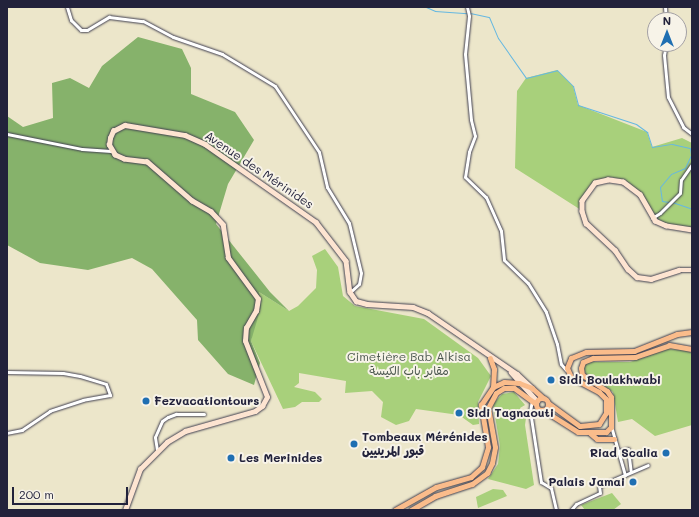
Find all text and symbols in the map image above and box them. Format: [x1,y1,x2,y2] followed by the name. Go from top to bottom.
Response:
[647,12,687,52] north arrow
[663,13,671,28] text: N
[202,128,316,212] street label: Avenue des Mérinides
[347,350,471,378] park label: Cimetière Bab Alkisa مقابر باب الكيسة
[559,373,661,387] place label: Sidi Boulakhwabi
[546,375,556,385] marker: Sidi Boulakhwabi
[154,394,259,408] place label: Fezvacationtours
[141,396,151,406] marker: Fezvacationtours
[467,406,554,420] place label: Sidi Tagnaouti
[454,408,464,418] marker: Sidi Tagnaouti
[362,430,488,458] place label: Tombeaux Mérénides قبور المرينيين
[349,439,359,449] marker: Tombeaux Mérénides قبور المرينيين
[590,446,658,460] place label: Riad Scalia
[661,448,671,458] marker: Riad Scalia
[239,451,322,465] place label: Les Merinides
[226,453,236,463] marker: Les Merinides
[548,475,625,489] place label: Palais Jamai
[628,477,638,487] marker: Palais Jamai
[14,479,130,505] scale bar
[19,486,54,502] text: 200 m

